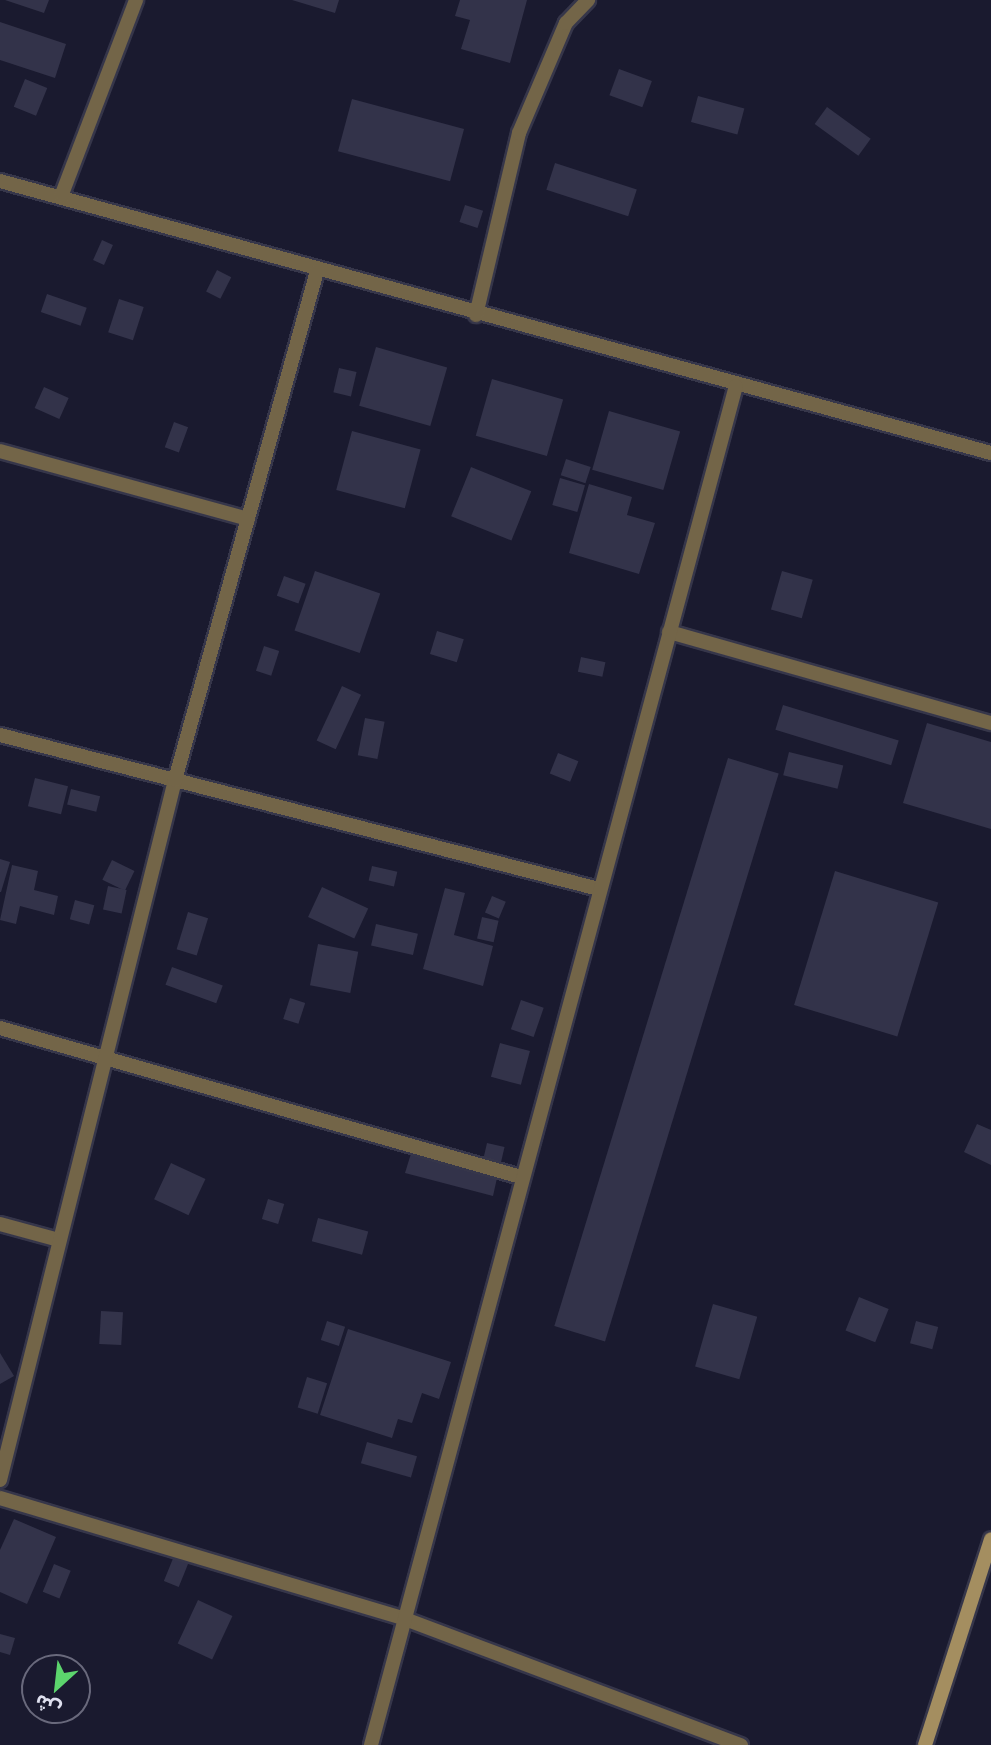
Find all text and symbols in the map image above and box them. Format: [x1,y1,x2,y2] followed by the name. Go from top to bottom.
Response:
[21,1654,91,1724] north arrow
[30,1688,65,1723] text: ش

